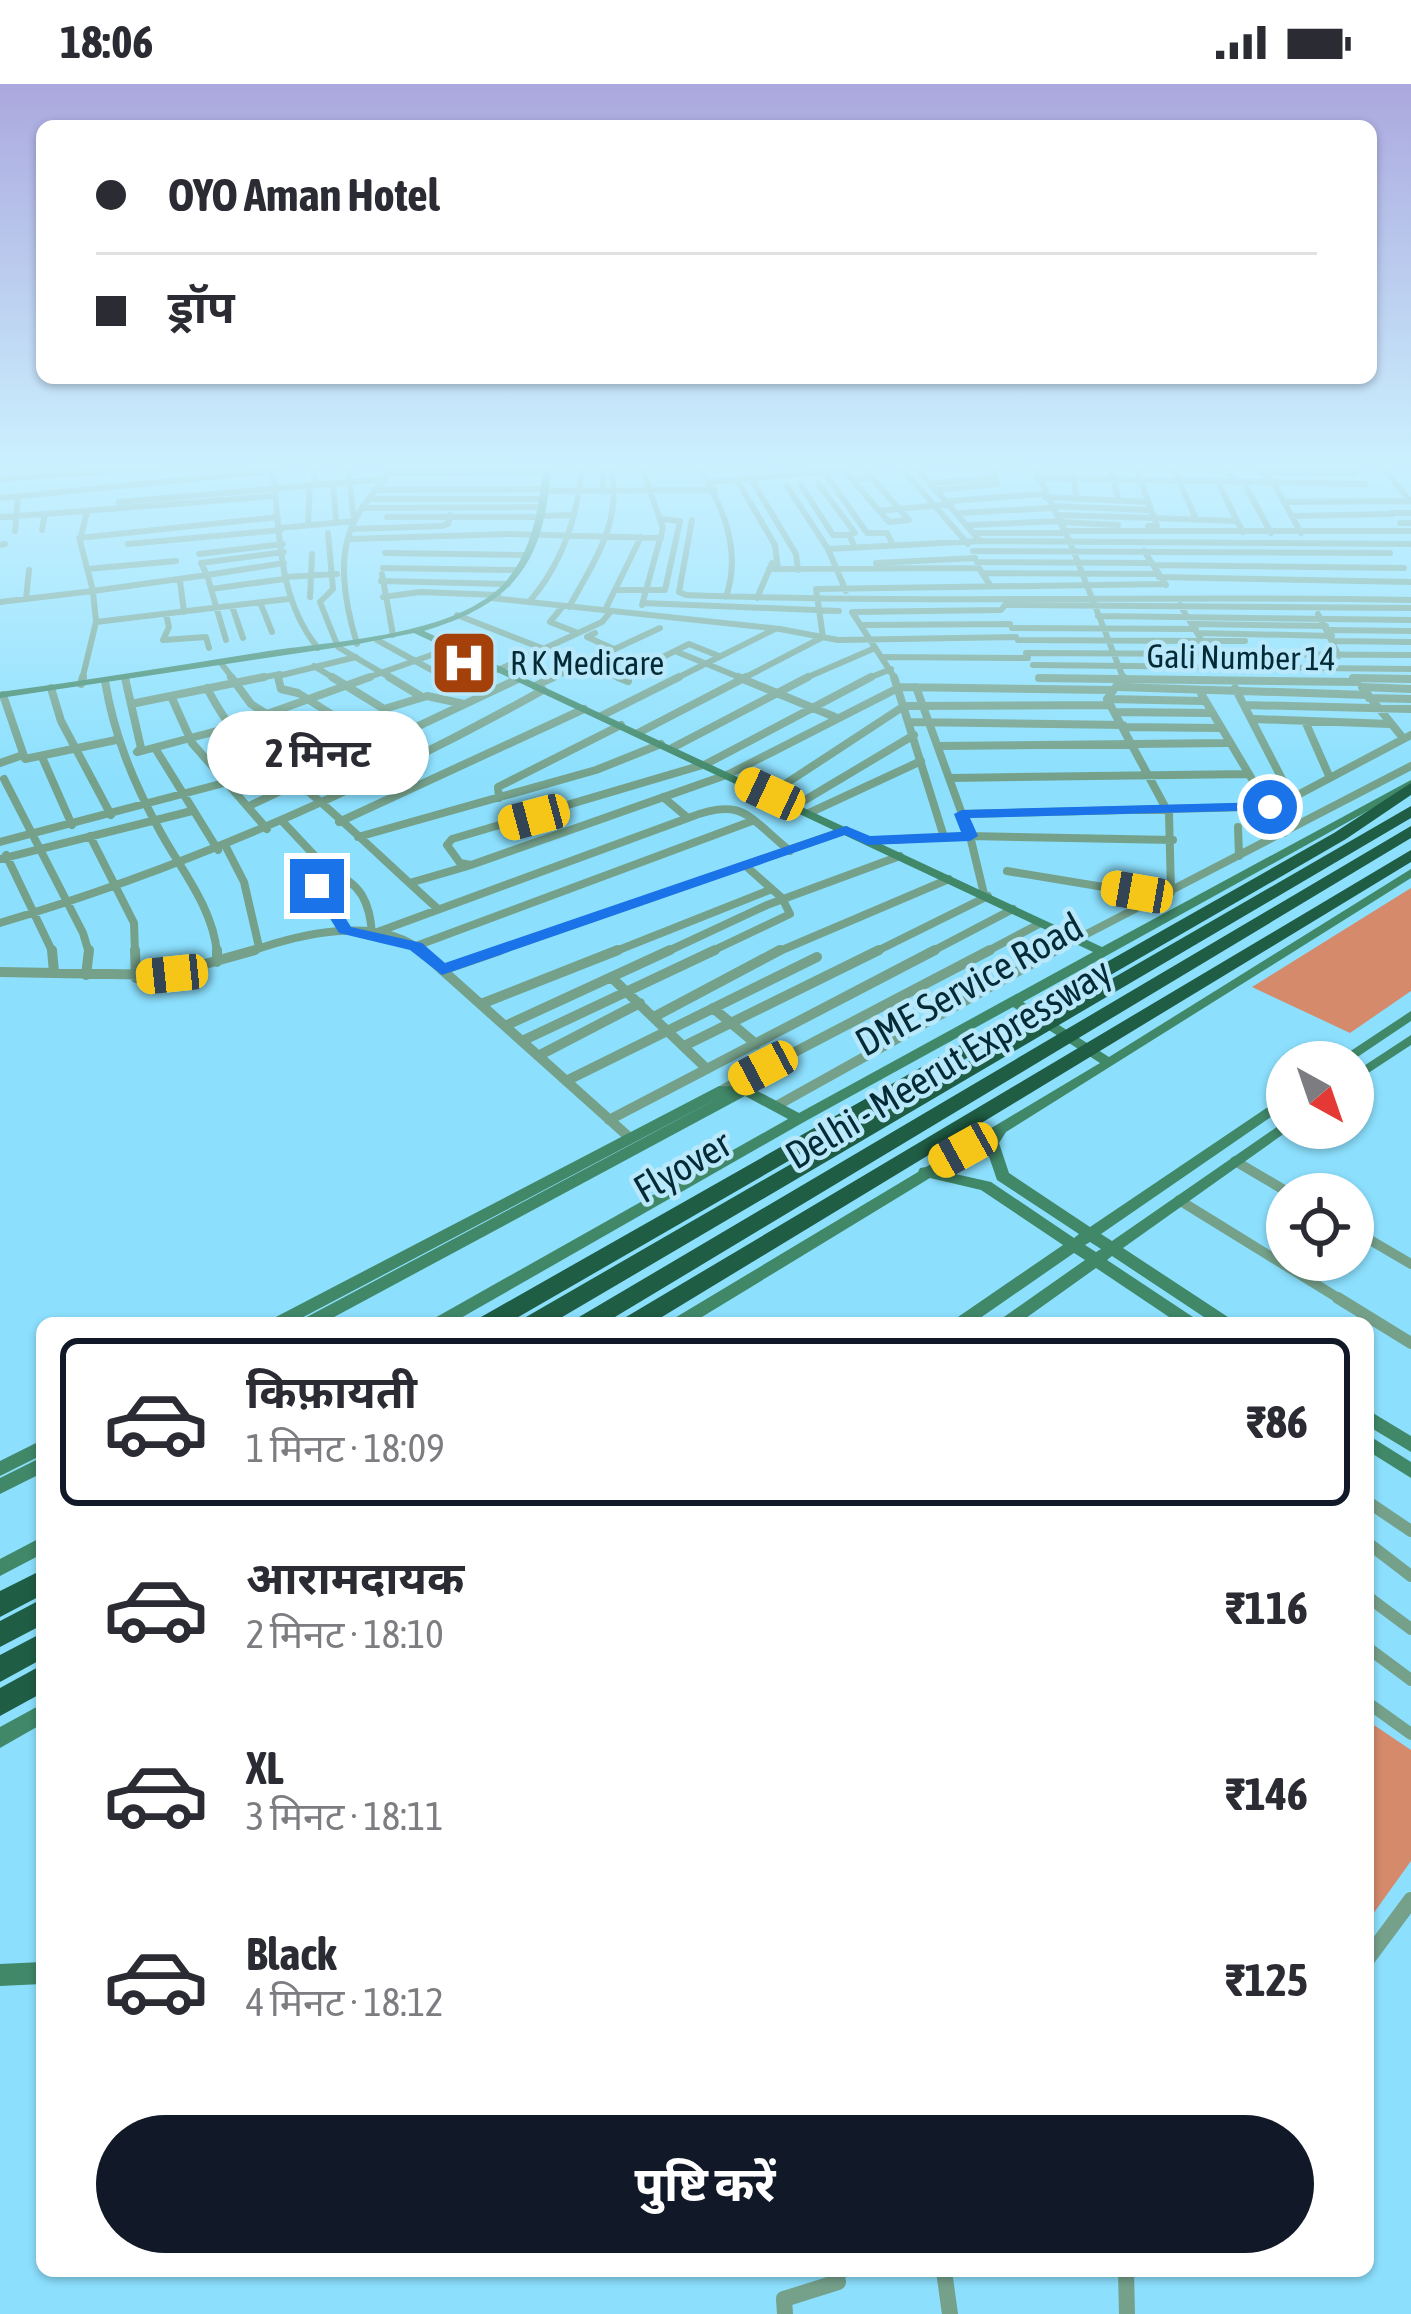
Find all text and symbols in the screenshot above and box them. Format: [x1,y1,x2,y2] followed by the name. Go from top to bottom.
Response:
[60,16,154,68] text: 18:06
[168,169,440,221] text: OYO Aman Hotel
[168,281,235,333] text: ड्रॉप
[429,628,499,698] hospital icon: R K Medicare
[1146,636,1336,678] street label: Gali Number 14
[510,644,664,682] place label: R K Medicare
[206,712,428,796] callout: 2 मिनट
[265,731,371,775] text: 2 मिनट
[730,762,810,826] car
[1243,780,1297,834] route start
[495,790,573,844] car
[290,859,344,913] route end
[1098,868,1176,916] car
[848,904,1090,1064] street label: DME Service Road
[778,949,1118,1177] street label: Delhi - Meerut Expressway
[134,952,210,996] car
[723,1035,803,1101] car
[1266,1041,1374,1149] north arrow
[1266,1041,1374,1281] map controls
[923,1117,1003,1183] car
[626,1121,739,1211] street label: Flyover
[1266,1173,1374,1281] button: locate
[246,1366,417,1418] text: किफ़ायती
[102,1368,210,1476] icon: car
[1246,1396,1308,1448] text: ₹86
[246,1426,444,1470] text: 1 मिनट · 18:09
[246,1552,464,1604] text: आरामदायक
[102,1554,210,1662] icon: car
[1225,1582,1308,1634] text: ₹116
[246,1612,444,1656] text: 2 मिनट · 18:10
[102,1740,210,1848] icon: car
[246,1742,284,1794] text: XL
[1225,1768,1308,1820] text: ₹146
[246,1794,444,1838] text: 3 मिनट · 18:11
[102,1926,210,2034] icon: car
[246,1928,337,1980] text: Black
[1225,1954,1308,2006] text: ₹125
[246,1980,444,2024] text: 4 मिनट · 18:12
[96,2115,1314,2253] button: पुष्टि करें

